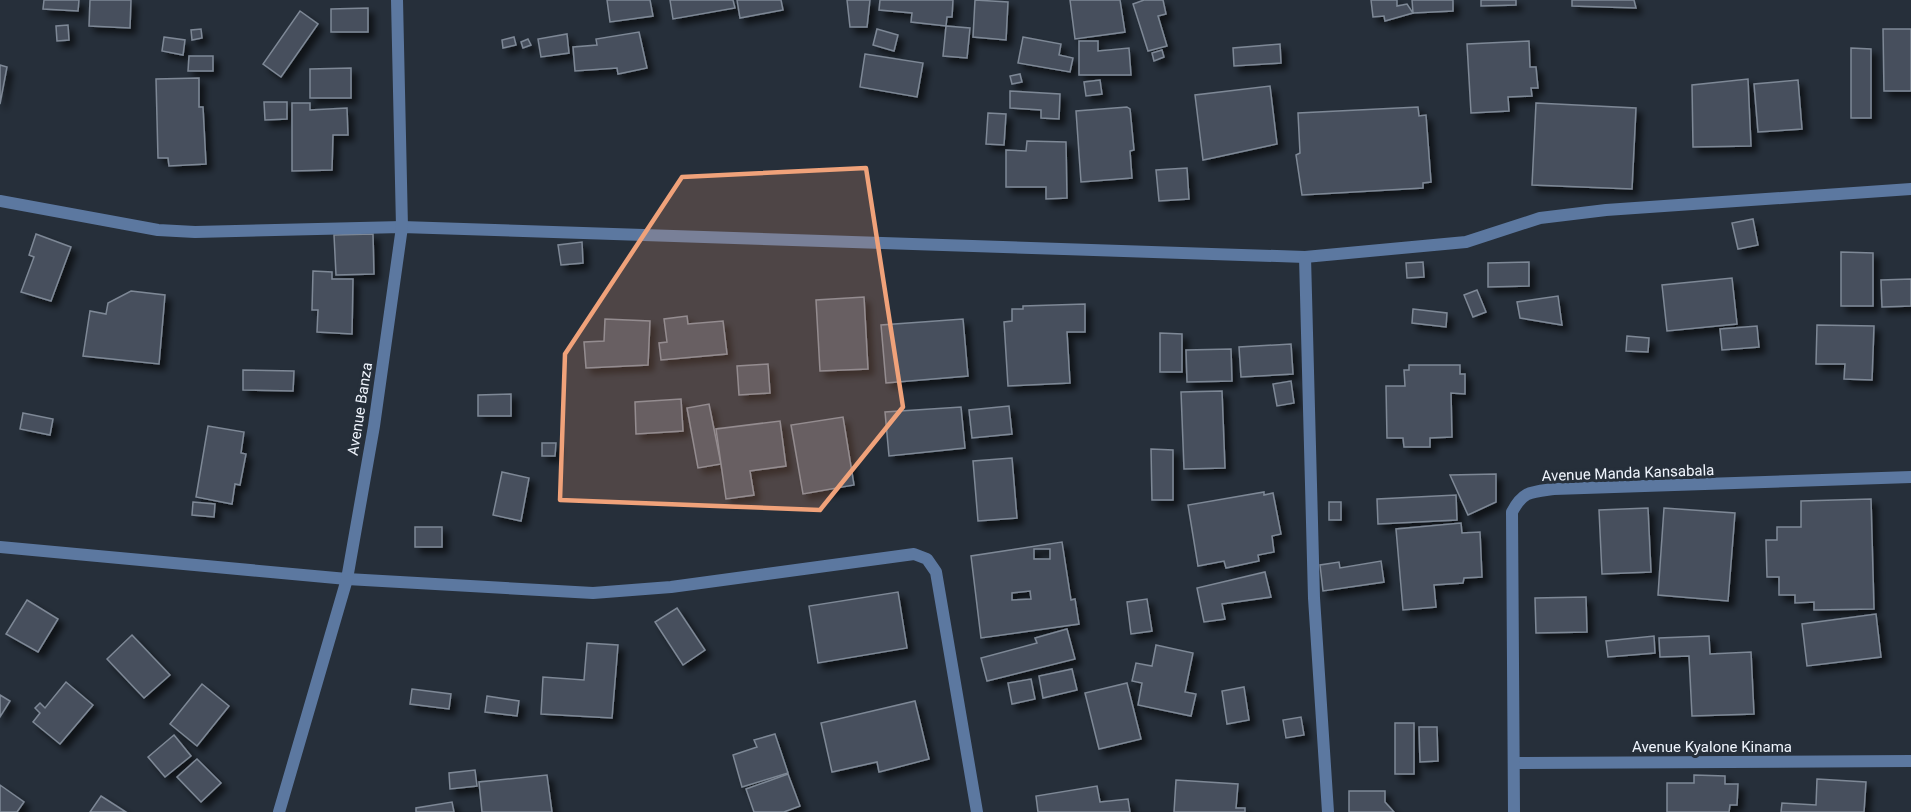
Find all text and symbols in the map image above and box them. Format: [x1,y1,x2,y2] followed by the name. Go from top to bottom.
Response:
[344,361,376,457] street label: Avenue Banza
[1541,461,1715,485] street label: Avenue Manda Kansabala
[1632,738,1792,756] street label: Avenue Kyalone Kinama

